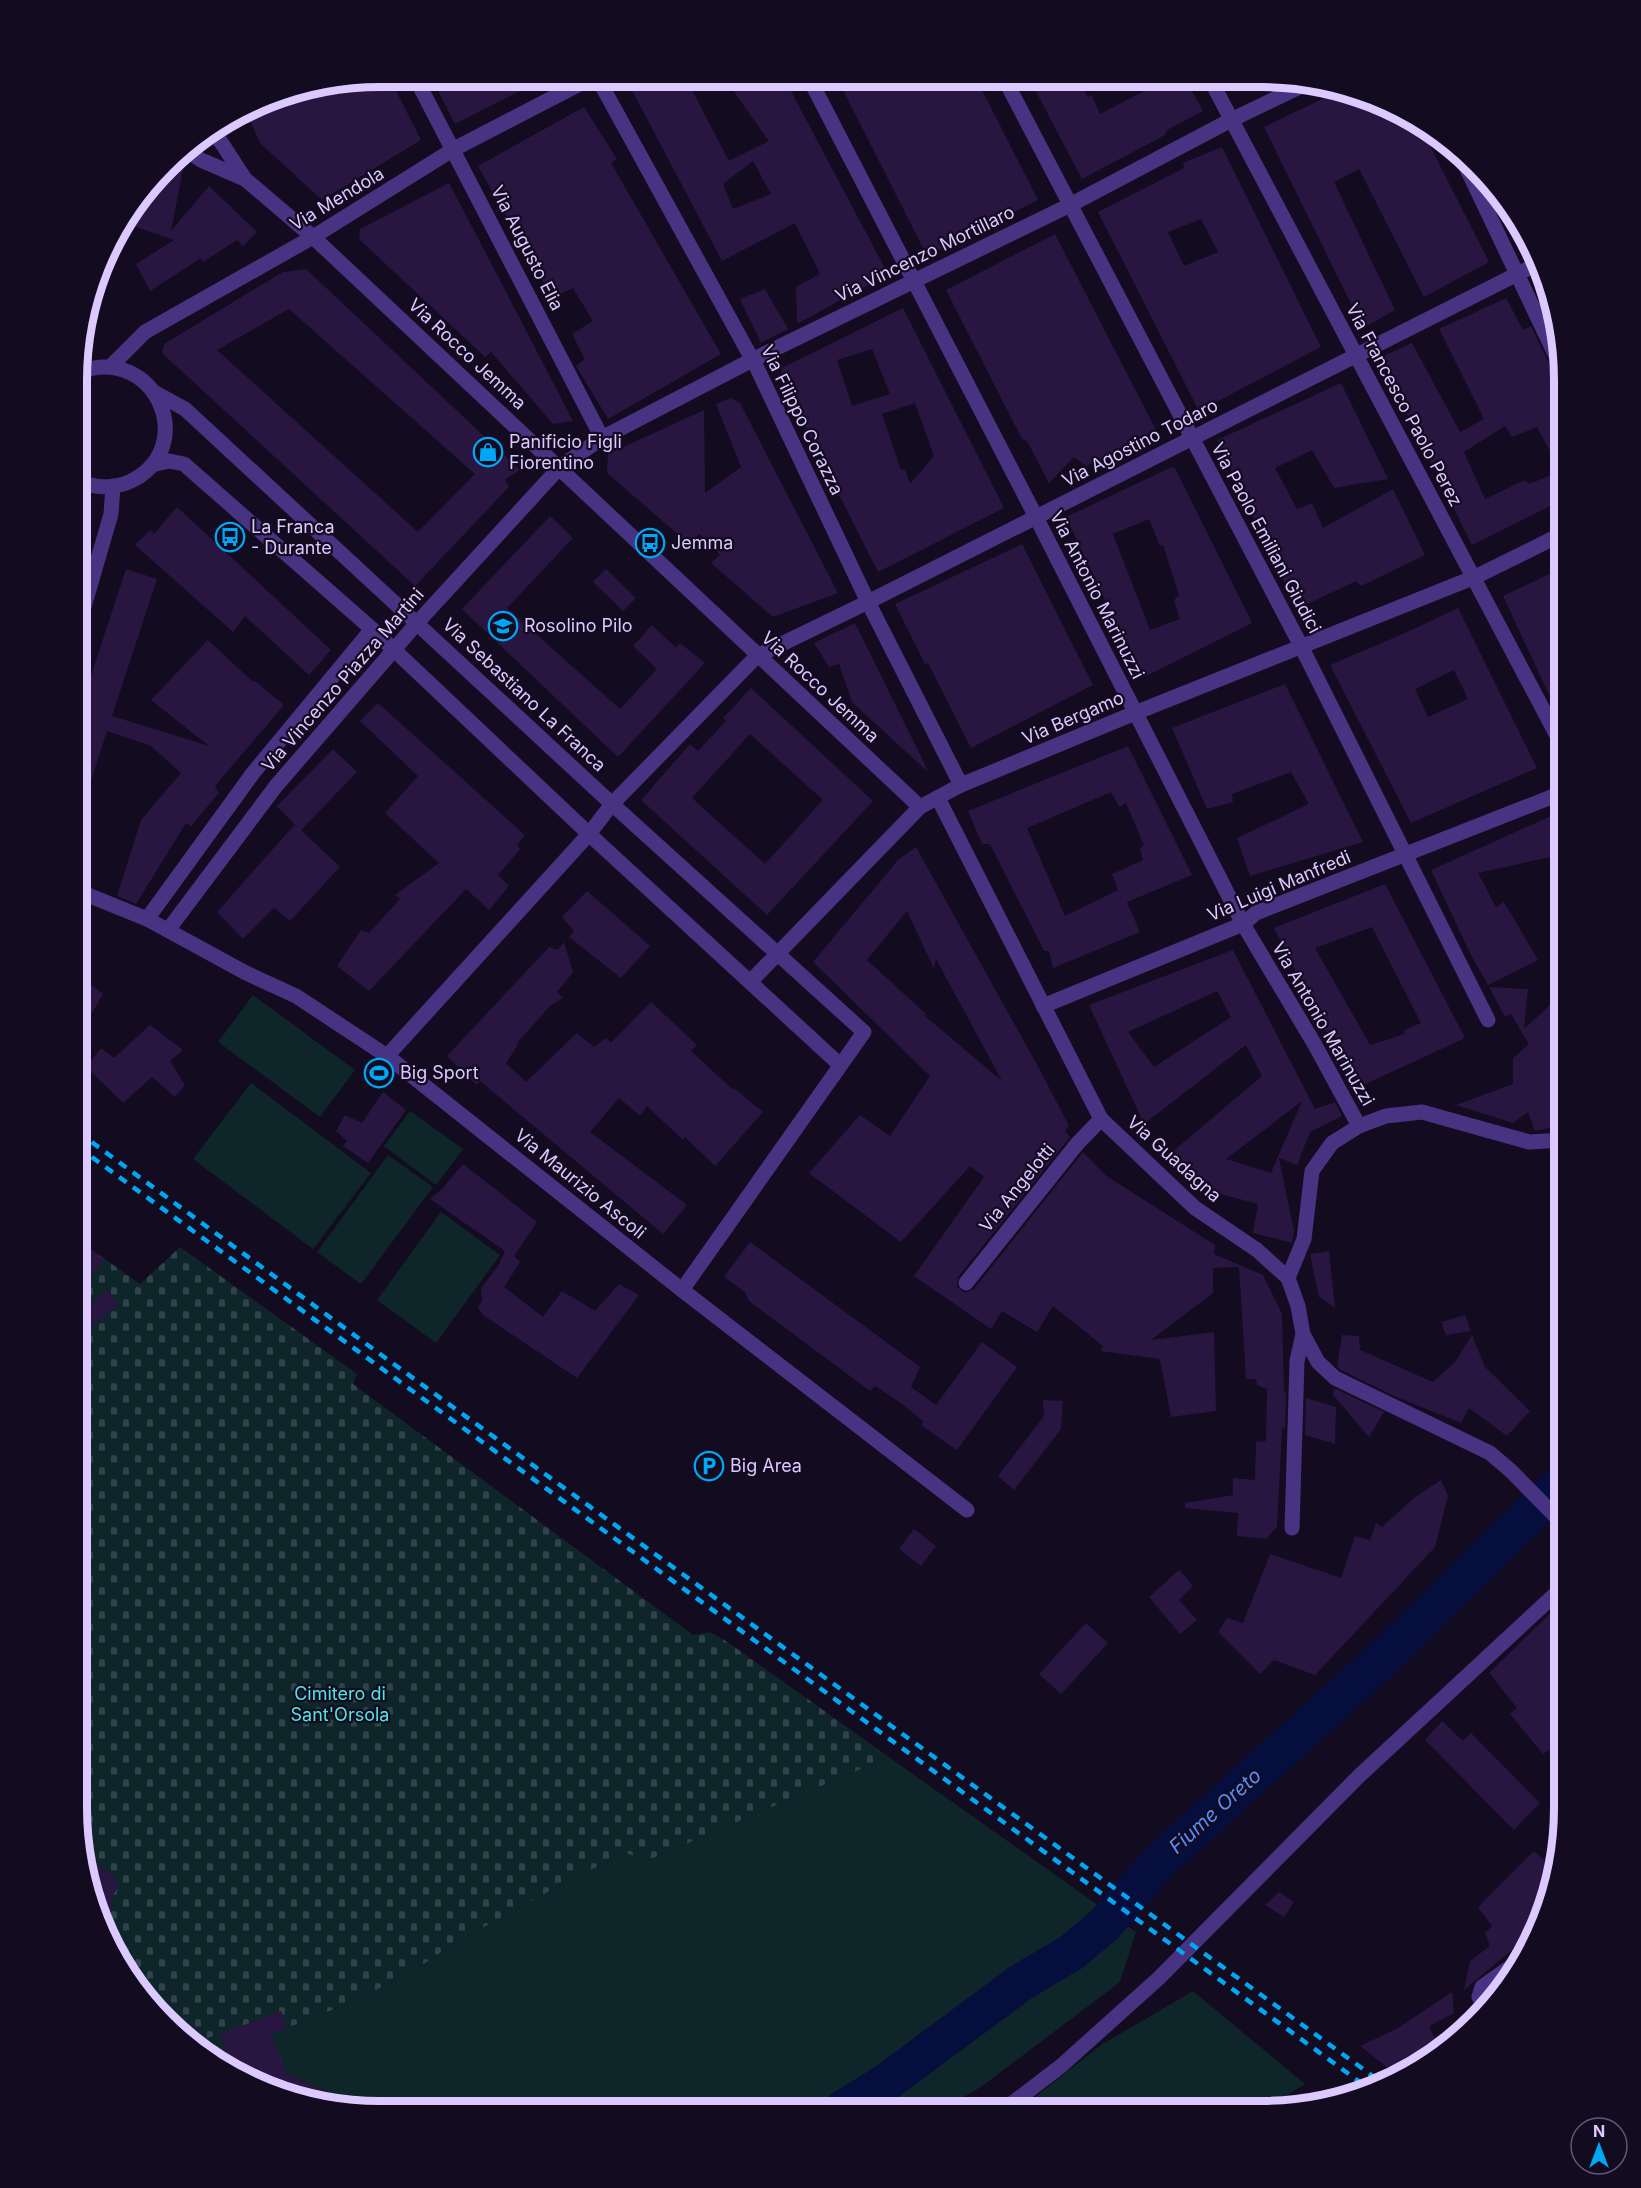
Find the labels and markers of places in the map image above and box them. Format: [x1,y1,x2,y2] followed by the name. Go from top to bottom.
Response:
[509,431,622,473] place label: Panificio Figli Fiorentino
[472,436,504,468] shop icon: Panificio Figli Fiorentino
[251,516,335,558] place label: La Franca - Durante
[214,521,246,553] bus stop icon: La Franca - Durante
[634,527,666,559] bus stop icon: Jemma
[671,532,733,553] place label: Jemma
[487,610,519,642] school or university icon: Rosolino Pilo
[524,615,633,636] place label: Rosolino Pilo
[363,1057,395,1089] sports icon: Big Sport
[400,1062,479,1083] place label: Big Sport
[693,1450,725,1482] parking icon: Big Area
[730,1455,802,1476] place label: Big Area

